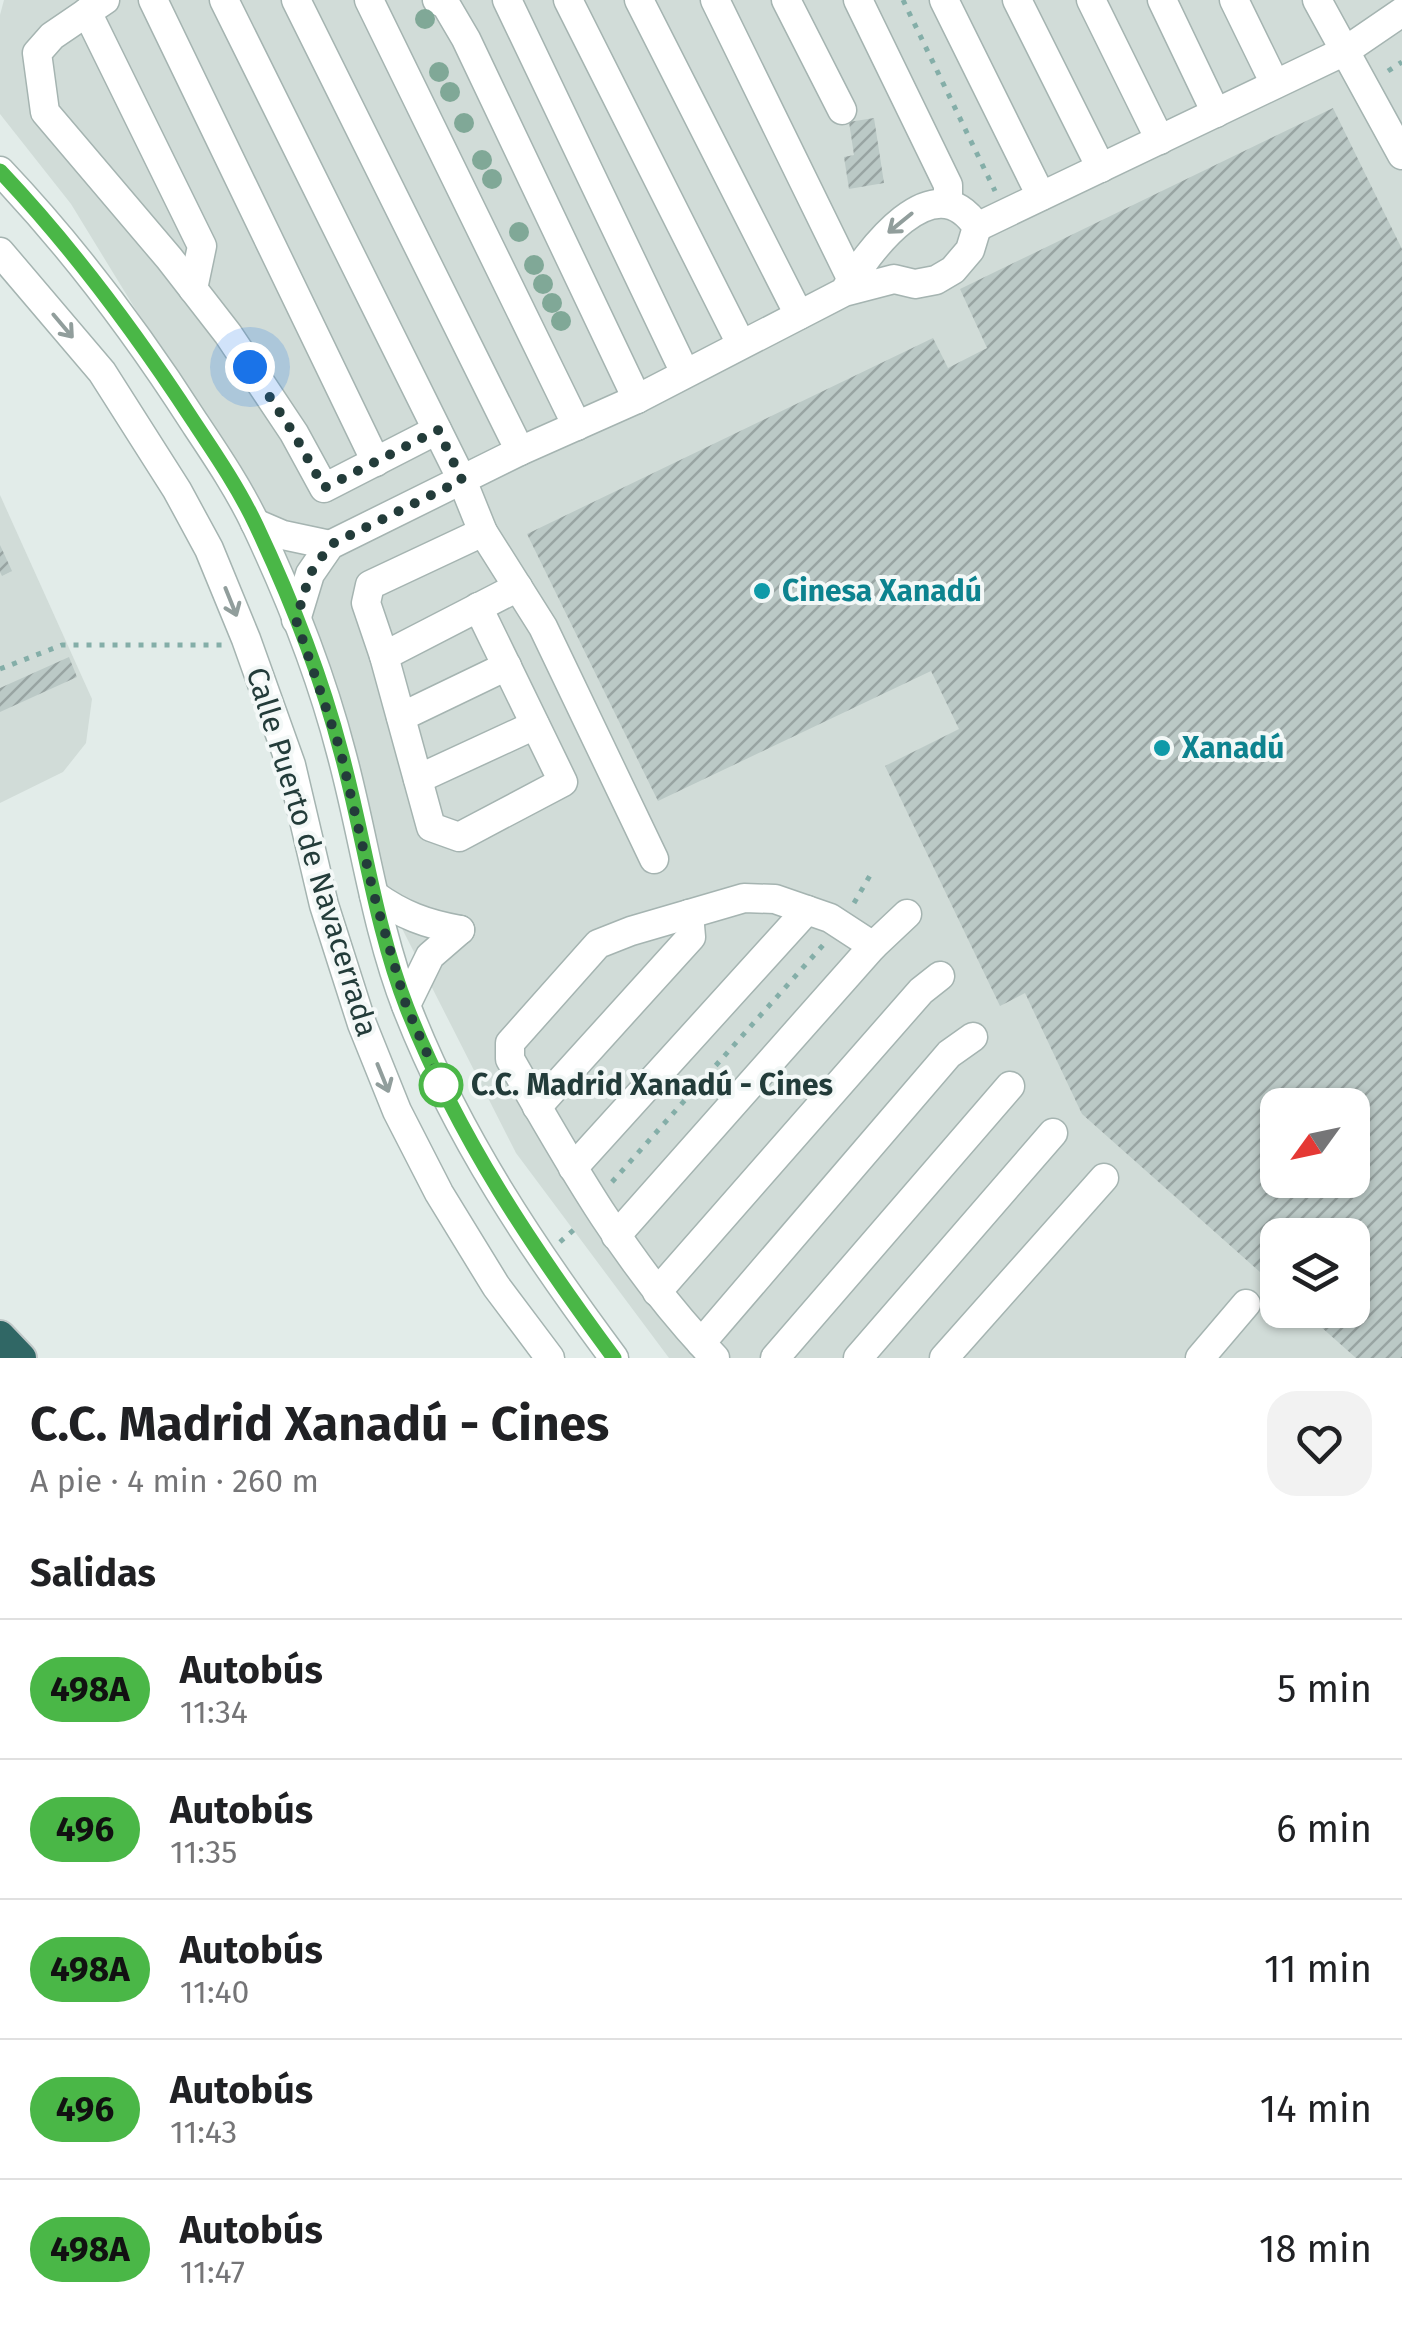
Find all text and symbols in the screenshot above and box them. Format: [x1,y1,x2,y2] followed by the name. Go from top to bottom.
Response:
[888,212,914,234] one-way arrow
[52,312,74,338] one-way arrow
[225,342,275,392] your location
[782,573,982,609] place label: Cinesa Xanadú
[751,580,773,602] marker: Cinesa Xanadú
[224,586,242,617] one-way arrow
[239,663,385,1041] street label: Calle Puerto de Navacerrada
[1181,730,1285,766] place label: Xanadú
[1151,737,1173,759] marker: Xanadú
[376,1062,394,1092] one-way arrow
[420,1064,462,1106] marker: C.C. Madrid Xanadú - Cines
[471,1067,833,1103] place label: C.C. Madrid Xanadú - Cines
[1260,1088,1370,1198] north arrow
[1260,1088,1370,1328] map controls
[1260,1218,1370,1328] button: layers
[1267,1391,1372,1496] button: heart
[30,1395,609,1453] text: C.C. Madrid Xanadú - Cines
[30,1462,319,1500] text: A pie · 4 min · 260 m
[30,1550,156,1596] text: Salidas
[180,1647,323,1693] text: Autobús
[1277,1666,1372,1712] text: 5 min
[50,1668,130,1710] text: 498A
[180,1693,248,1731] text: 11:34
[170,1787,313,1833] text: Autobús
[1276,1806,1372,1852] text: 6 min
[56,1808,114,1850] text: 496
[170,1833,237,1871] text: 11:35
[180,1927,323,1973] text: Autobús
[1264,1946,1372,1992] text: 11 min
[50,1948,130,1990] text: 498A
[180,1973,249,2011] text: 11:40
[170,2067,313,2113] text: Autobús
[1260,2086,1372,2132] text: 14 min
[56,2088,114,2130] text: 496
[170,2113,237,2151] text: 11:43
[180,2207,323,2253] text: Autobús
[1259,2226,1372,2272] text: 18 min
[50,2228,130,2270] text: 498A
[180,2253,245,2291] text: 11:47

